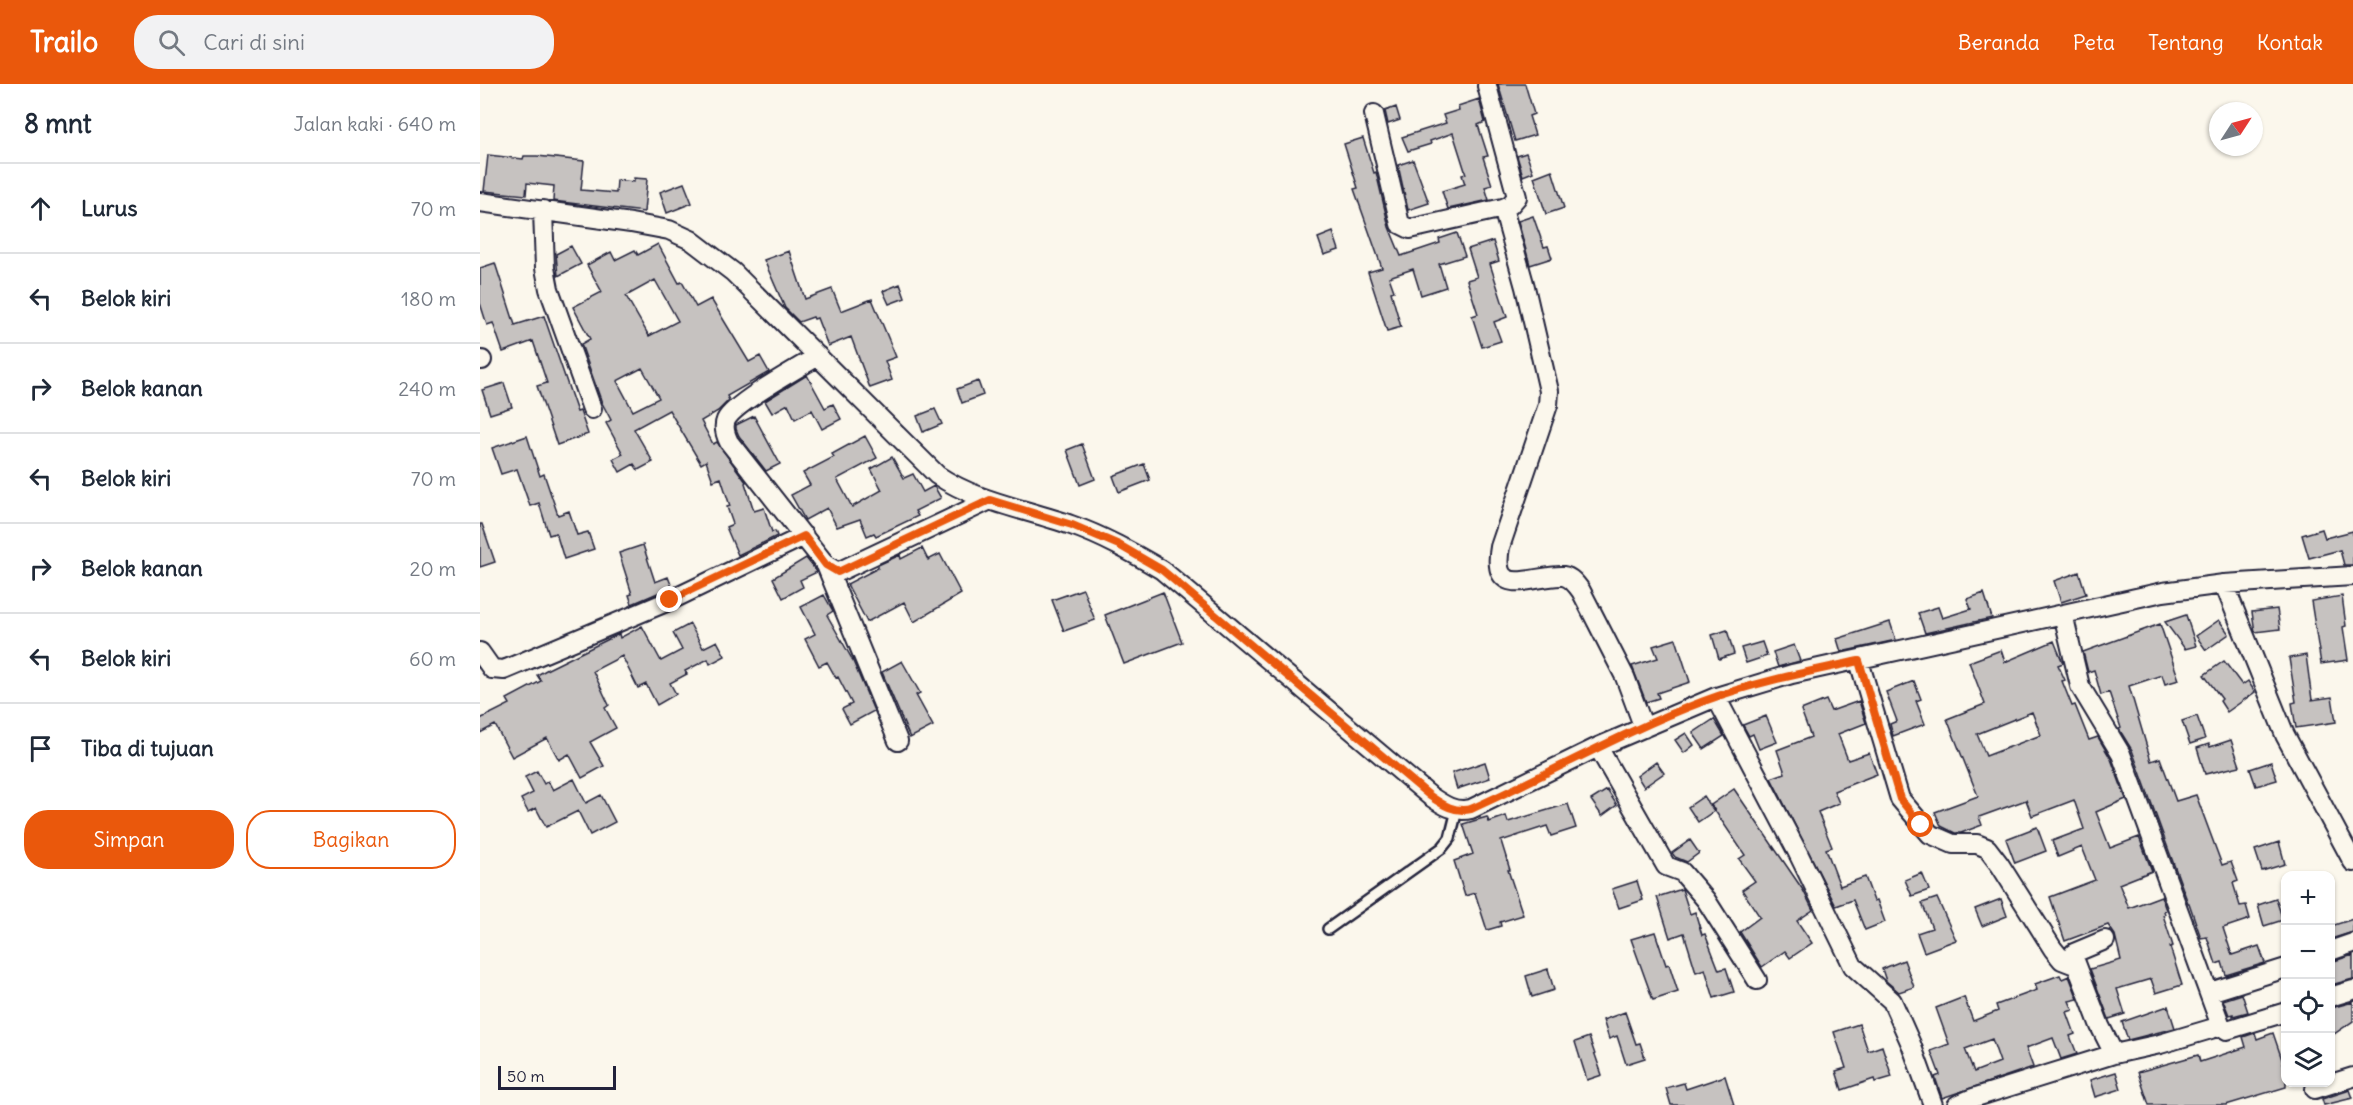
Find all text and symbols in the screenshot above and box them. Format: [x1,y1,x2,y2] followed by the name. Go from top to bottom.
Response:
[134,15,554,69] search box
[30,24,98,60] text: Trailo
[155,26,188,59] icon: search
[203,28,305,56] text: Cari di sini
[1958,29,2040,56] text: Beranda
[2073,29,2115,56] text: Peta
[2148,29,2224,56] text: Tentang
[2257,29,2323,56] text: Kontak
[2209,102,2263,156] north arrow
[24,107,92,140] text: 8 mnt
[294,111,456,136] text: Jalan kaki · 640 m
[24,192,57,225] icon: ahead
[81,194,137,222] text: Lurus
[411,196,456,221] text: 70 m
[24,282,57,315] icon: left
[81,284,171,312] text: Belok kiri
[401,286,456,311] text: 180 m
[24,372,57,405] icon: right
[81,374,203,402] text: Belok kanan
[398,376,456,401] text: 240 m
[24,462,57,495] icon: left
[81,464,171,492] text: Belok kiri
[411,466,456,491] text: 70 m
[24,552,57,585] icon: right
[81,554,203,582] text: Belok kanan
[410,556,456,581] text: 20 m
[656,586,682,612] route end
[24,642,57,675] icon: left
[81,644,171,672] text: Belok kiri
[409,646,456,671] text: 60 m
[24,732,57,765] icon: arrive
[81,734,214,762] text: Tiba di tujuan
[24,810,234,869] button: Simpan
[246,810,456,869] button: Bagikan
[1907,811,1933,837] route start
[2281,871,2335,1087] map controls
[2281,871,2335,925] button: +
[2281,925,2335,979] button: −
[2281,979,2335,1033] button: locate
[2281,1033,2335,1087] button: layers
[498,1063,616,1090] scale bar
[507,1066,545,1086] text: 50 m

